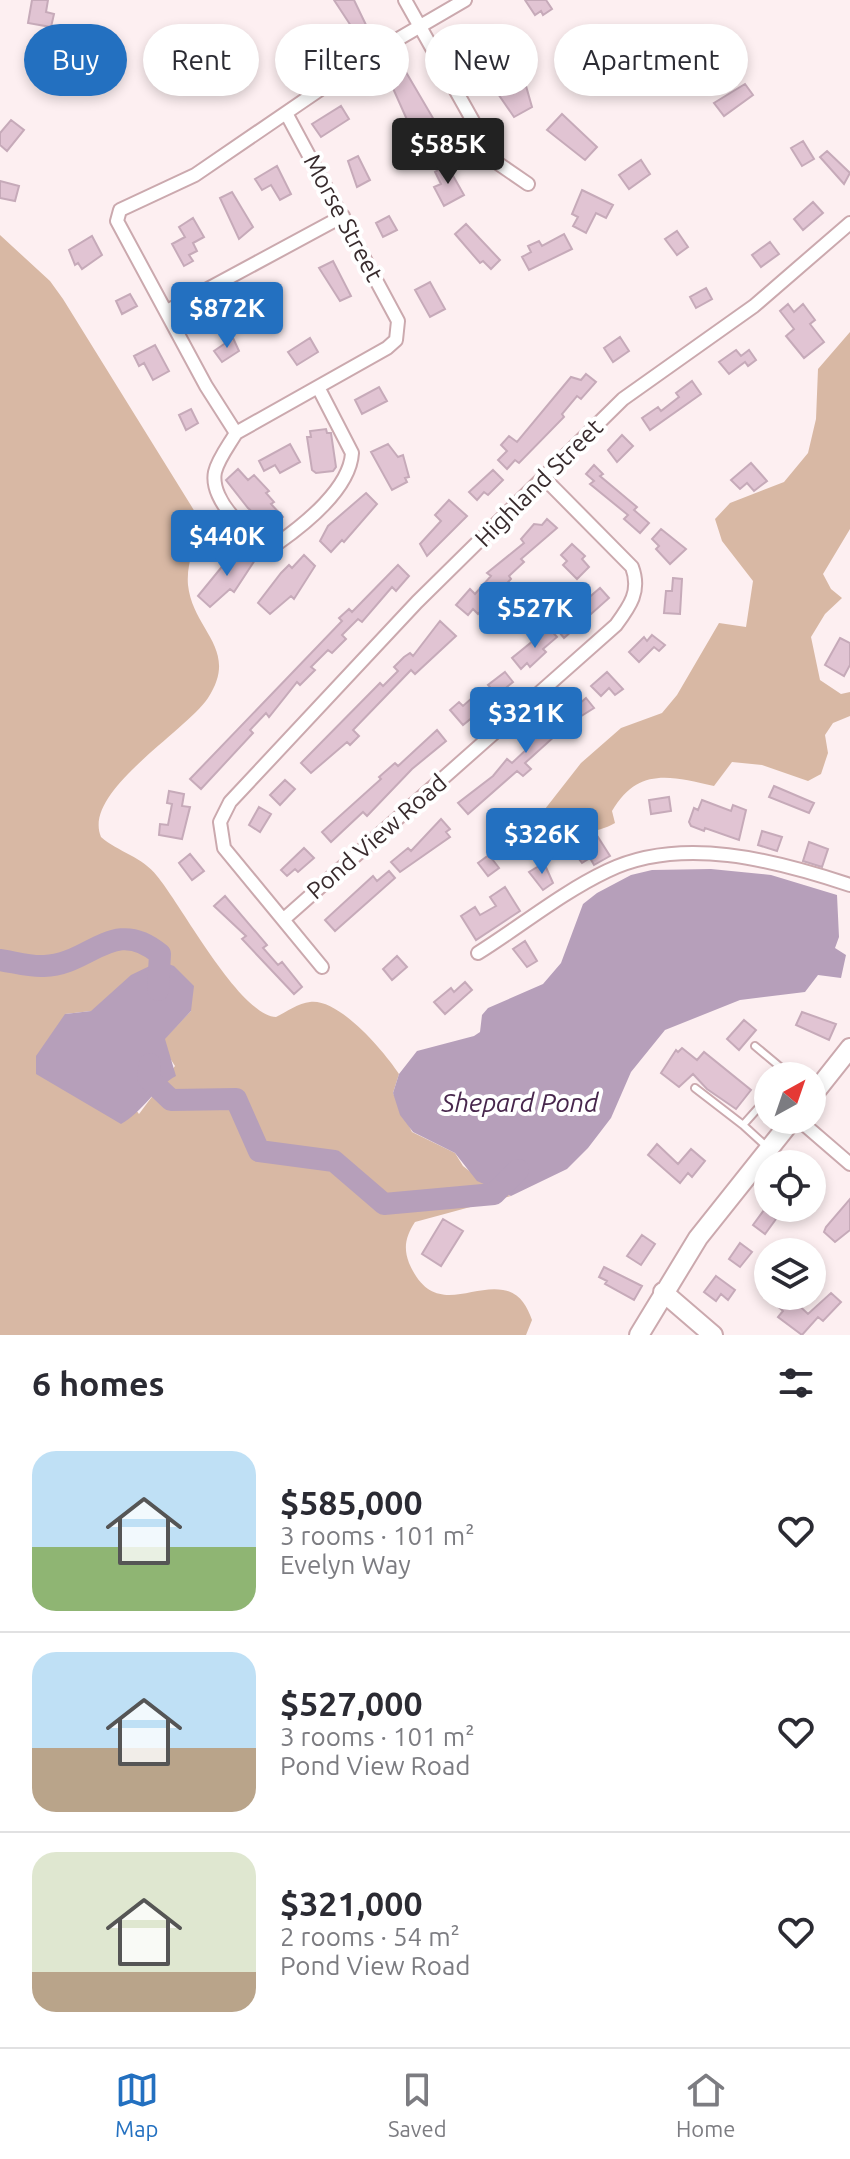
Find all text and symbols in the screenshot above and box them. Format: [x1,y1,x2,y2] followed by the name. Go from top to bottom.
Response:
[24,24,127,96] chip: Buy
[143,24,259,96] chip: Rent
[275,24,409,96] chip: Filters
[425,24,538,96] chip: New
[554,24,748,96] chip: Apartment
[392,118,504,186] pin: $585K
[410,129,486,158] text: $585K
[299,150,389,286] street label: Morse Street
[171,282,283,350] pin: $872K
[189,293,265,322] text: $872K
[469,413,608,552] street label: Highland Street
[171,510,283,578] pin: $440K
[189,521,265,550] text: $440K
[479,582,591,650] pin: $527K
[497,593,573,622] text: $527K
[470,687,582,755] pin: $321K
[488,698,564,727] text: $321K
[301,769,452,905] street label: Pond View Road
[486,808,598,876] pin: $326K
[504,819,580,848] text: $326K
[754,1062,826,1134] north arrow
[754,1062,826,1310] map controls
[440,1088,600,1117] water label: Shepard Pond
[754,1150,826,1222] button: locate
[754,1238,826,1310] button: layers
[774,1361,818,1405] icon: filters
[32,1364,165,1402] text: 6 homes
[96,1483,192,1579] icon: home
[280,1483,423,1521] text: $585,000
[774,1509,818,1553] icon: heart
[280,1521,475,1550] text: 3 rooms · 101 m²
[280,1550,411,1579] text: Evelyn Way
[96,1684,192,1780] icon: home
[280,1684,423,1722] text: $527,000
[774,1710,818,1754] icon: heart
[280,1722,475,1751] text: 3 rooms · 101 m²
[280,1751,471,1780] text: Pond View Road
[96,1884,192,1980] icon: home
[280,1884,423,1922] text: $321,000
[774,1910,818,1954] icon: heart
[280,1922,460,1951] text: 2 rooms · 54 m²
[280,1951,471,1980] text: Pond View Road
[115,2068,159,2141] tab: Map
[388,2068,447,2141] tab: Saved
[676,2068,735,2141] tab: Home

